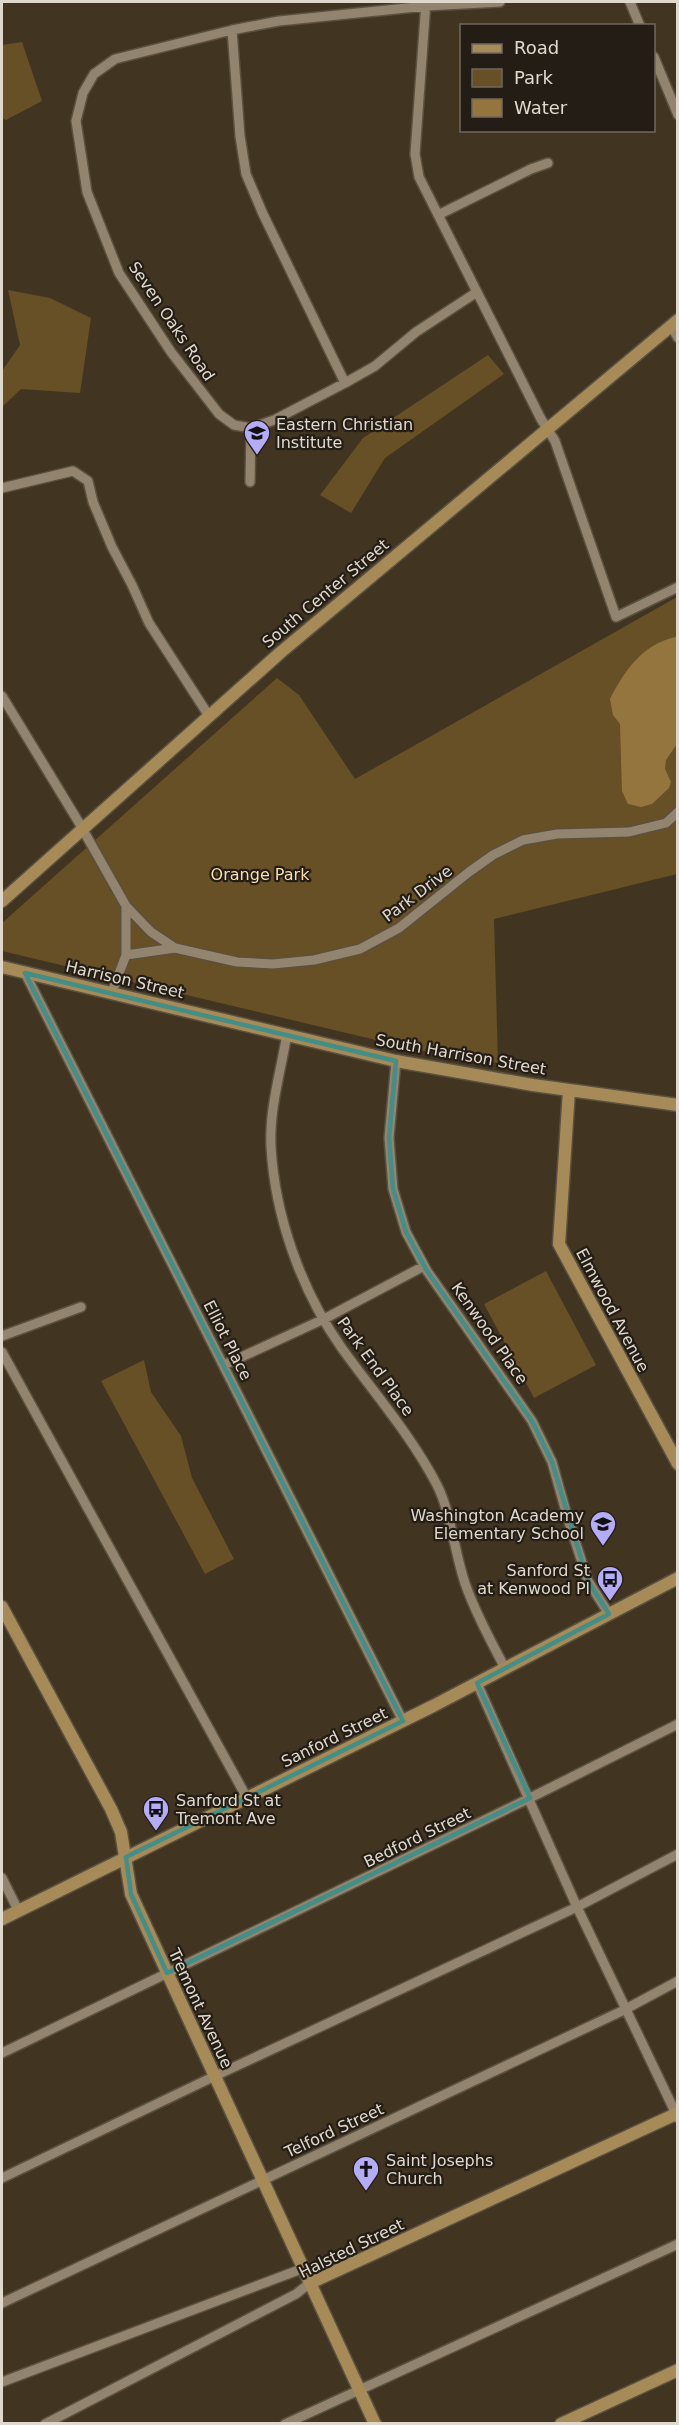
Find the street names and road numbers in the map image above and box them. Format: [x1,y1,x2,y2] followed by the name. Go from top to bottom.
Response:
[125,258,219,385] street label: Seven Oaks Road
[258,535,392,652] street label: South Center Street
[379,861,456,926] street label: Park Drive
[64,957,186,1002] street label: Harrison Street
[374,1030,548,1079] street label: South Harrison Street
[572,1245,653,1375] street label: Elmwood Avenue
[447,1279,532,1388] street label: Kenwood Place
[199,1297,256,1383] street label: Elliot Place
[333,1313,418,1419] street label: Park End Place
[278,1704,390,1771] street label: Sanford Street
[361,1803,474,1872] street label: Bedford Street
[164,1944,237,2071] street label: Tremont Avenue
[281,2099,387,2162] street label: Telford Street
[296,2215,407,2282] street label: Halsted Street

